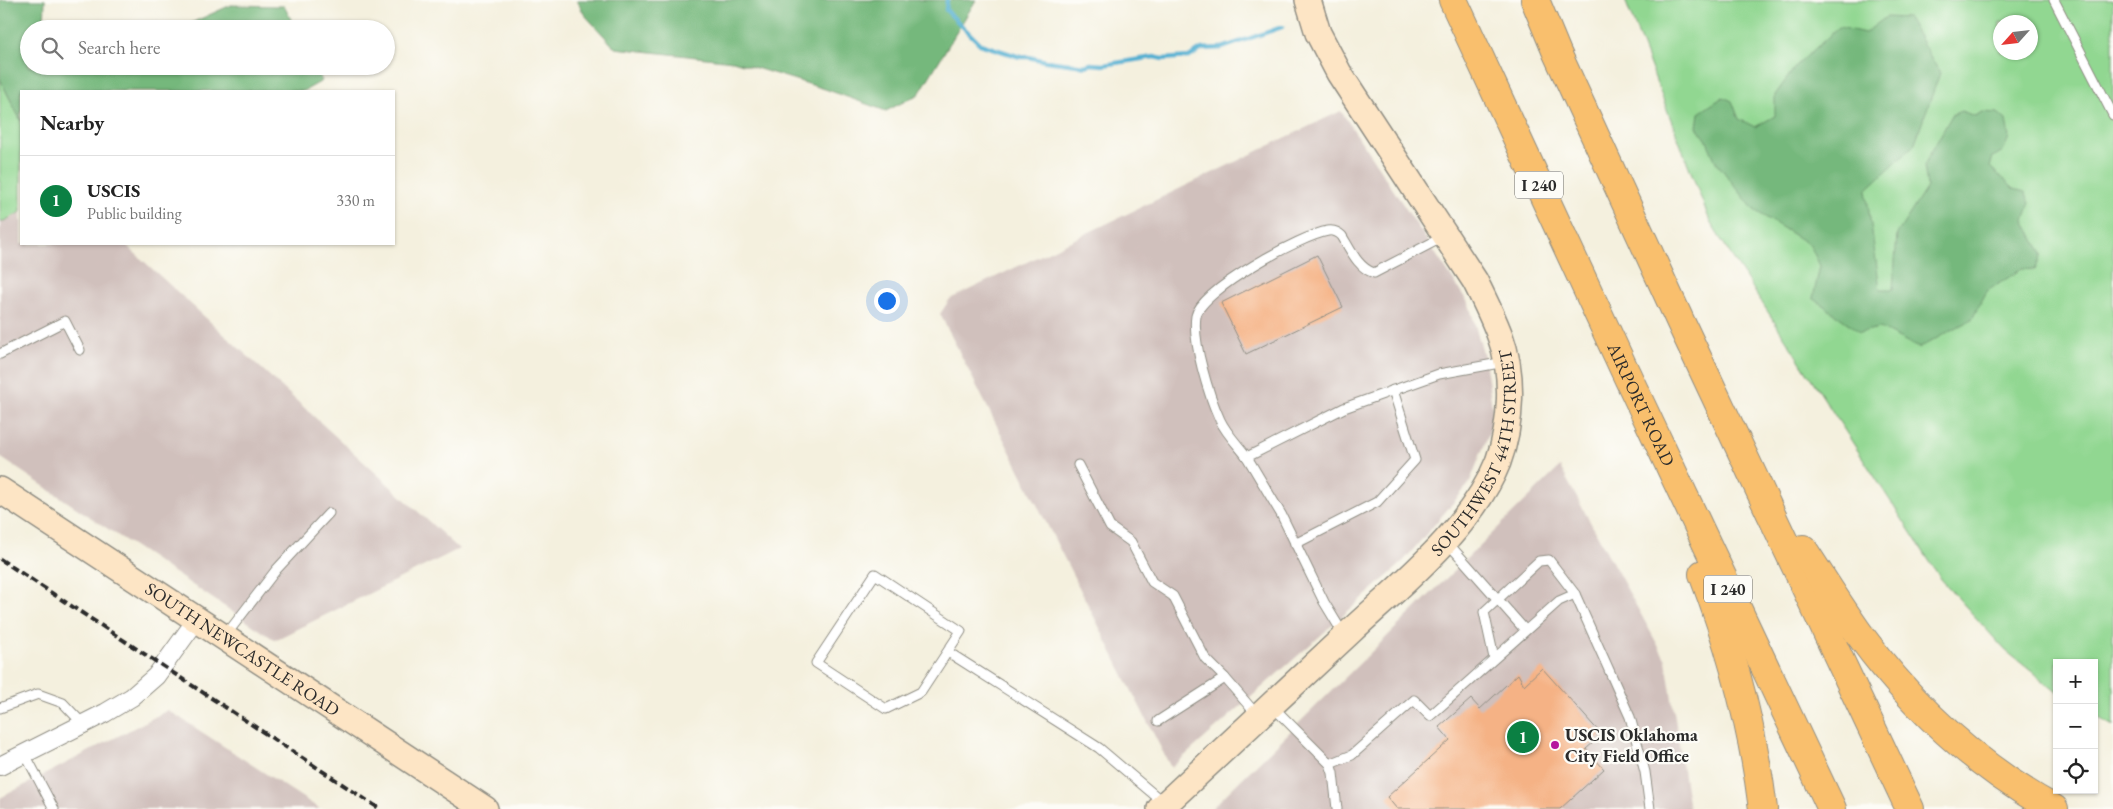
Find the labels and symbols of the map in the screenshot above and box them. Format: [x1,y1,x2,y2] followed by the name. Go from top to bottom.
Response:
[1993,15,2038,60] north arrow
[1515,172,1563,198] road number: I 240
[874,288,900,314] your location
[1602,338,1680,470] street label: AIRPORT ROAD
[1425,346,1521,561] street label: SOUTHWEST 44TH STREET
[1704,576,1752,602] road number: I 240
[141,577,344,721] street label: SOUTH NEWCASTLE ROAD
[1507,718,1539,756] pin: 1
[1565,723,1698,767] place label: USCIS Oklahoma City Field Office
[1549,739,1561,751] marker: USCIS Oklahoma City Field Office

